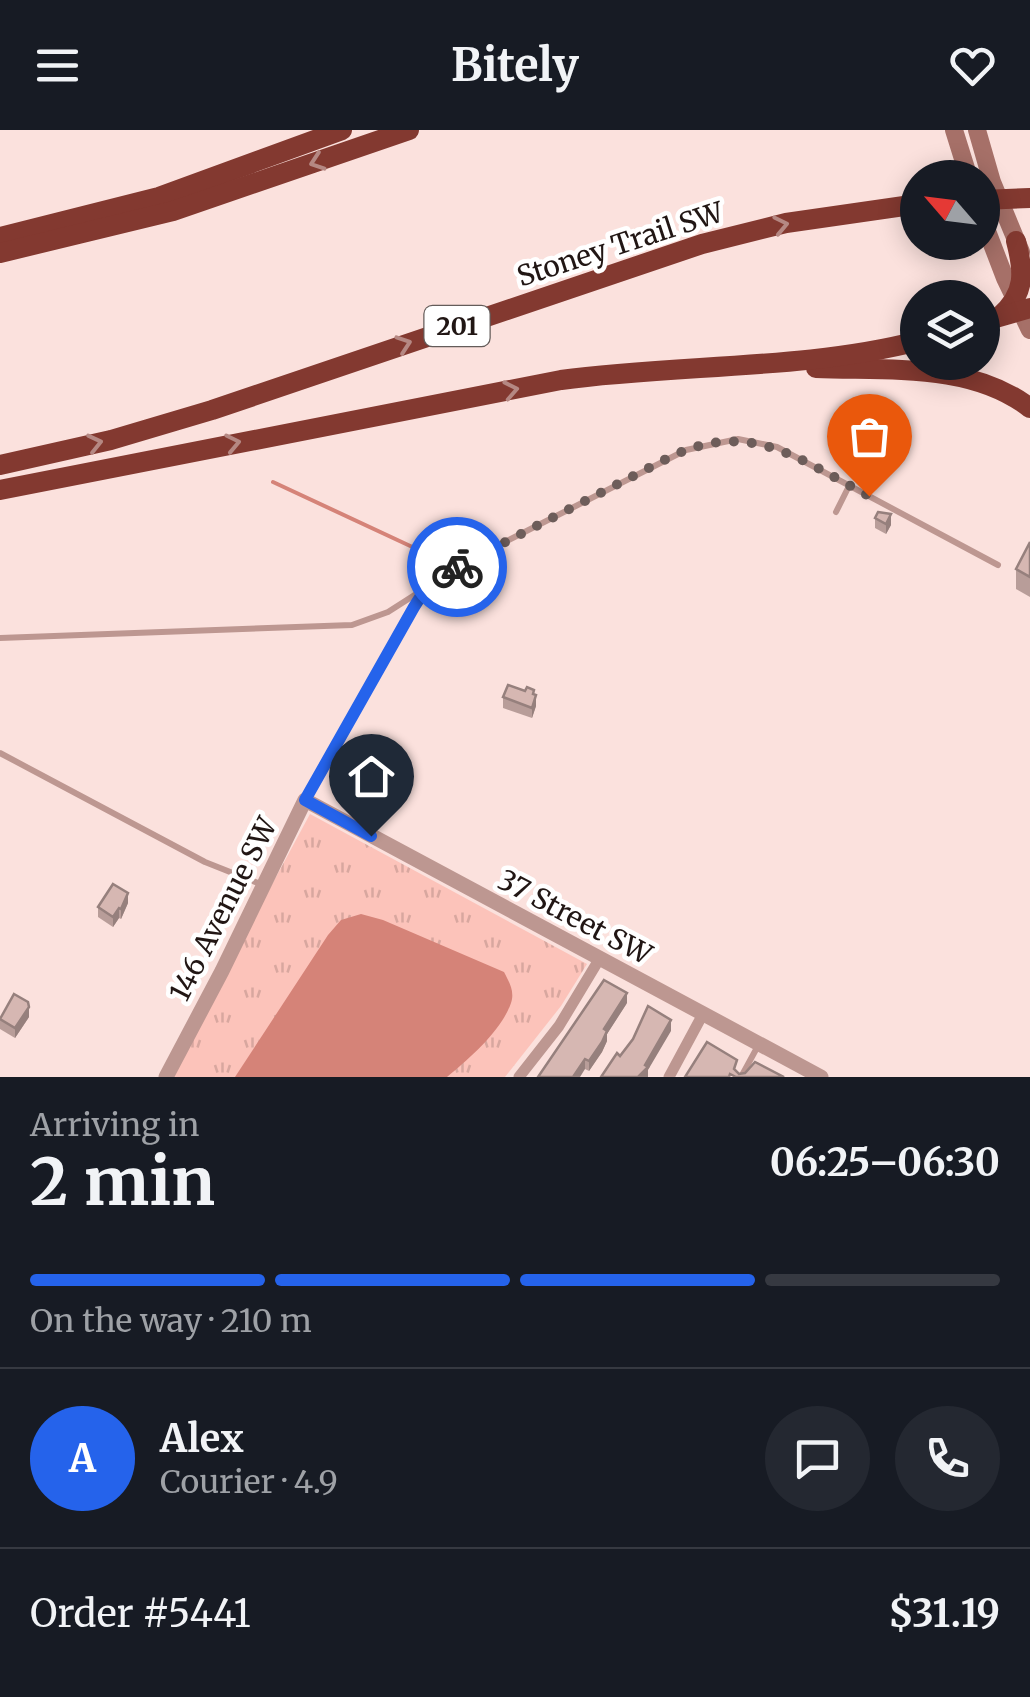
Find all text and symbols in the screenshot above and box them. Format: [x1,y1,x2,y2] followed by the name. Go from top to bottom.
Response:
[451,37,579,93] text: Bitely
[30,38,85,93] icon: menu
[945,38,1000,93] icon: heart
[309,150,326,171] one-way arrow
[900,160,1000,260] north arrow
[900,160,1000,380] map controls
[512,193,729,294] street label: Stoney Trail SW
[772,216,789,237] one-way arrow
[900,280,1000,380] button: layers
[424,306,490,346] road number: 201
[395,335,412,355] one-way arrow
[502,380,519,401] one-way arrow
[827,394,912,497] pin
[842,409,897,464] icon: bag
[86,434,103,455] one-way arrow
[224,434,241,455] one-way arrow
[407,517,507,617] courier
[430,540,485,595] icon: bike
[329,734,414,837] pin
[344,749,399,804] icon: home
[161,810,285,1007] street label: 146 Avenue SW
[492,861,659,973] street label: 37 Street SW
[30,1105,199,1145] text: Arriving in
[770,1139,1000,1186] text: 06:25–06:30
[30,1141,215,1223] text: 2 min
[30,1301,312,1341] text: On the way · 210 m
[765,1406,870,1511] button: chat
[895,1406,1000,1511] button: phone
[160,1415,244,1462] text: Alex
[69,1435,96,1482] text: A
[160,1462,338,1502] text: Courier · 4.9
[30,1590,251,1637] text: Order #5441
[888,1590,1000,1637] text: $31.19

